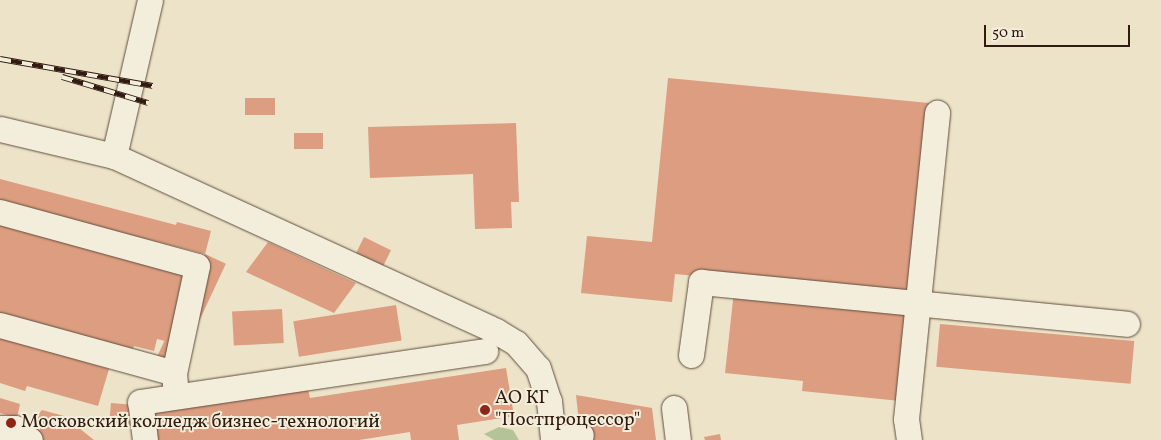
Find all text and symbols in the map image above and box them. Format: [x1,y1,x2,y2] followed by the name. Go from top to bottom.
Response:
[986,15,1132,47] scale bar
[992,23,1024,44] text: 50 m
[495,388,640,432] place label: АО КГ "Постпроцессор"
[479,404,491,416] marker: АО КГ "Постпроцессор"
[21,412,380,434] place label: Московский колледж бизнес-технологий
[5,417,17,429] marker: Московский колледж бизнес-технологий

